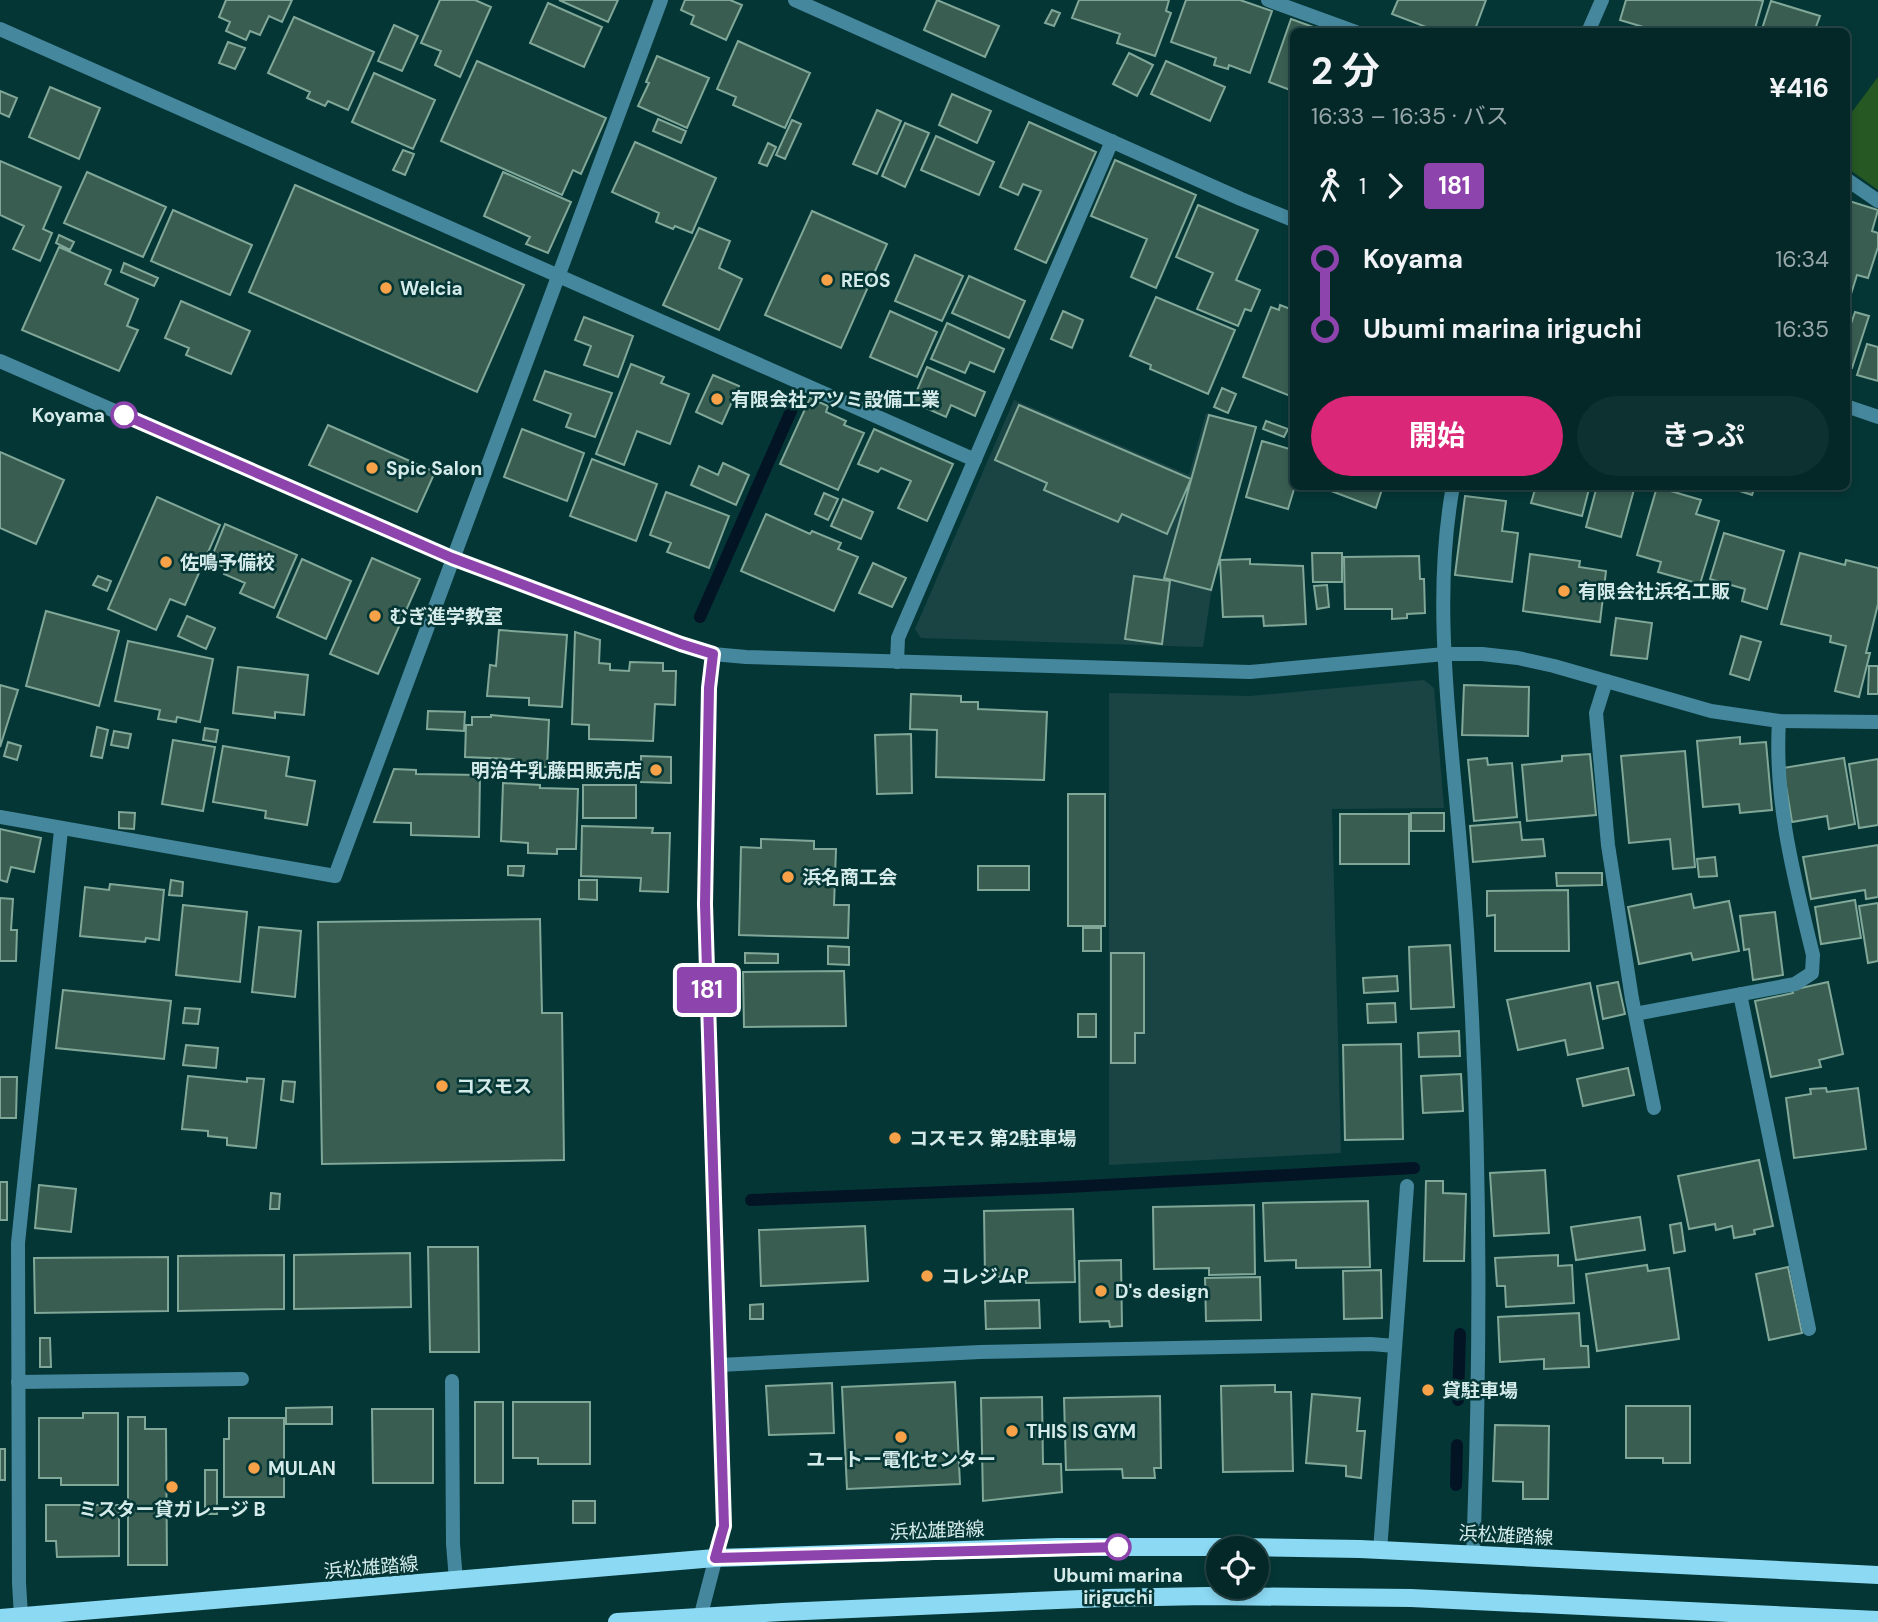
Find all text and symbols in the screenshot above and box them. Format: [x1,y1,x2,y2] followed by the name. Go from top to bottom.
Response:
[1311,46,1380,96] text: 2 分
[1769,71,1829,105] text: ¥416
[1311,101,1509,131] text: 16:33 – 16:35 · バス
[1311,167,1349,205] icon: walk
[1376,167,1414,205] icon: forward
[1438,170,1470,201] text: 181
[1359,171,1366,201] text: 1
[1363,242,1463,276] text: Koyama
[1775,244,1829,274] text: 16:34
[841,268,890,293] place label: REOS
[819,272,835,288] marker: REOS
[400,276,463,301] place label: Welcia
[378,280,394,296] marker: Welcia
[1363,312,1642,346] text: Ubumi marina iriguchi
[1775,314,1829,344] text: 16:35
[731,387,940,412] place label: 有限会社アツミ設備工業
[709,391,725,407] marker: 有限会社アツミ設備工業
[1311,396,1563,476] button: 開始
[1577,396,1829,476] button: きっぷ
[111,402,137,428] marker: Koyama
[32,403,105,428] place label: Koyama
[386,456,482,481] place label: Spic Salon
[364,460,380,476] marker: Spic Salon
[180,550,275,575] place label: 佐鳴予備校
[158,554,174,570] marker: 佐鳴予備校
[1578,579,1730,604] place label: 有限会社浜名工販
[1556,583,1572,599] marker: 有限会社浜名工販
[389,604,503,629] place label: むぎ進学教室
[367,608,383,624] marker: むぎ進学教室
[471,758,642,783] place label: 明治牛乳藤田販売店
[648,762,664,778] marker: 明治牛乳藤田販売店
[802,865,897,890] place label: 浜名商工会
[780,869,796,885] marker: 浜名商工会
[667,967,747,1013] line badge: 181
[691,974,723,1005] text: 181
[456,1074,532,1099] place label: コスモス
[434,1078,450,1094] marker: コスモス
[909,1126,1076,1151] place label: コスモス 第2駐車場
[887,1130,903,1146] marker: コスモス 第2駐車場
[941,1264,1029,1289] place label: コレジムP
[919,1268,935,1284] marker: コレジムP
[1115,1279,1209,1304] place label: D's design
[1093,1283,1109,1299] marker: D's design
[1442,1378,1518,1403] place label: 貸駐車場
[1420,1382,1436,1398] marker: 貸駐車場
[1026,1419,1136,1444] place label: THIS IS GYM
[1004,1423,1020,1439] marker: THIS IS GYM
[893,1429,909,1445] marker: ユートー電化センター
[806,1447,996,1472] place label: ユートー電化センター
[268,1456,336,1481] place label: MULAN
[246,1460,262,1476] marker: MULAN
[164,1479,180,1495] marker: ミスター貸ガレージ B
[78,1497,266,1522] place label: ミスター貸ガレージ B
[889,1516,985,1545] street label: 浜松雄踏線
[1458,1521,1554,1550] street label: 浜松雄踏線
[1105,1534,1131,1560] marker: Ubumi marina iriguchi
[1206,1536,1269,1599] map controls
[1206,1536,1269,1599] button: locate
[323,1551,419,1584] street label: 浜松雄踏線
[1053,1563,1183,1610] place label: Ubumi marina iriguchi

